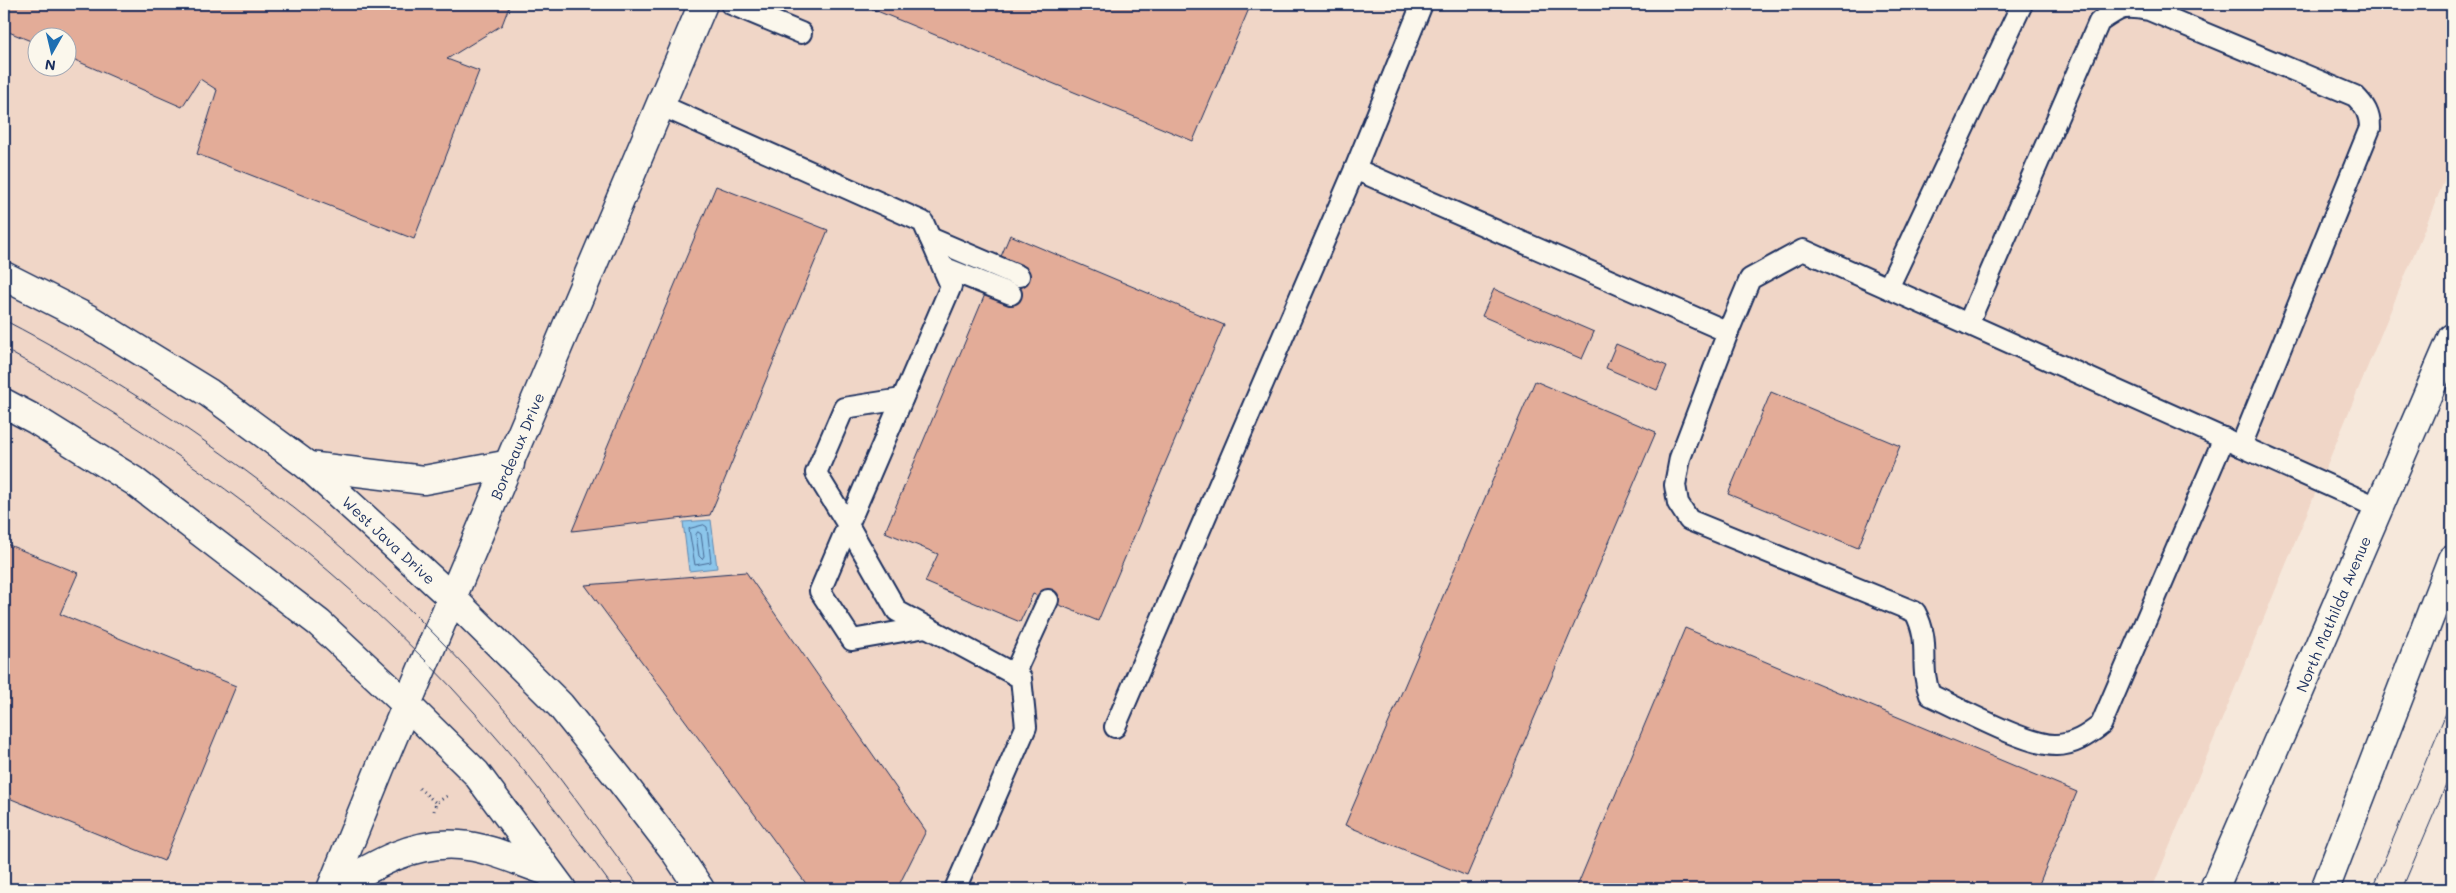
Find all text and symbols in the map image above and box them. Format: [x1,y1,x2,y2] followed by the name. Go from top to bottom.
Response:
[28,28,78,78] north arrow
[44,55,57,76] text: N
[485,390,549,502] street label: Bordeaux Drive
[338,492,440,588] street label: West Java Drive
[2291,533,2375,695] street label: North Mathilda Avenue

